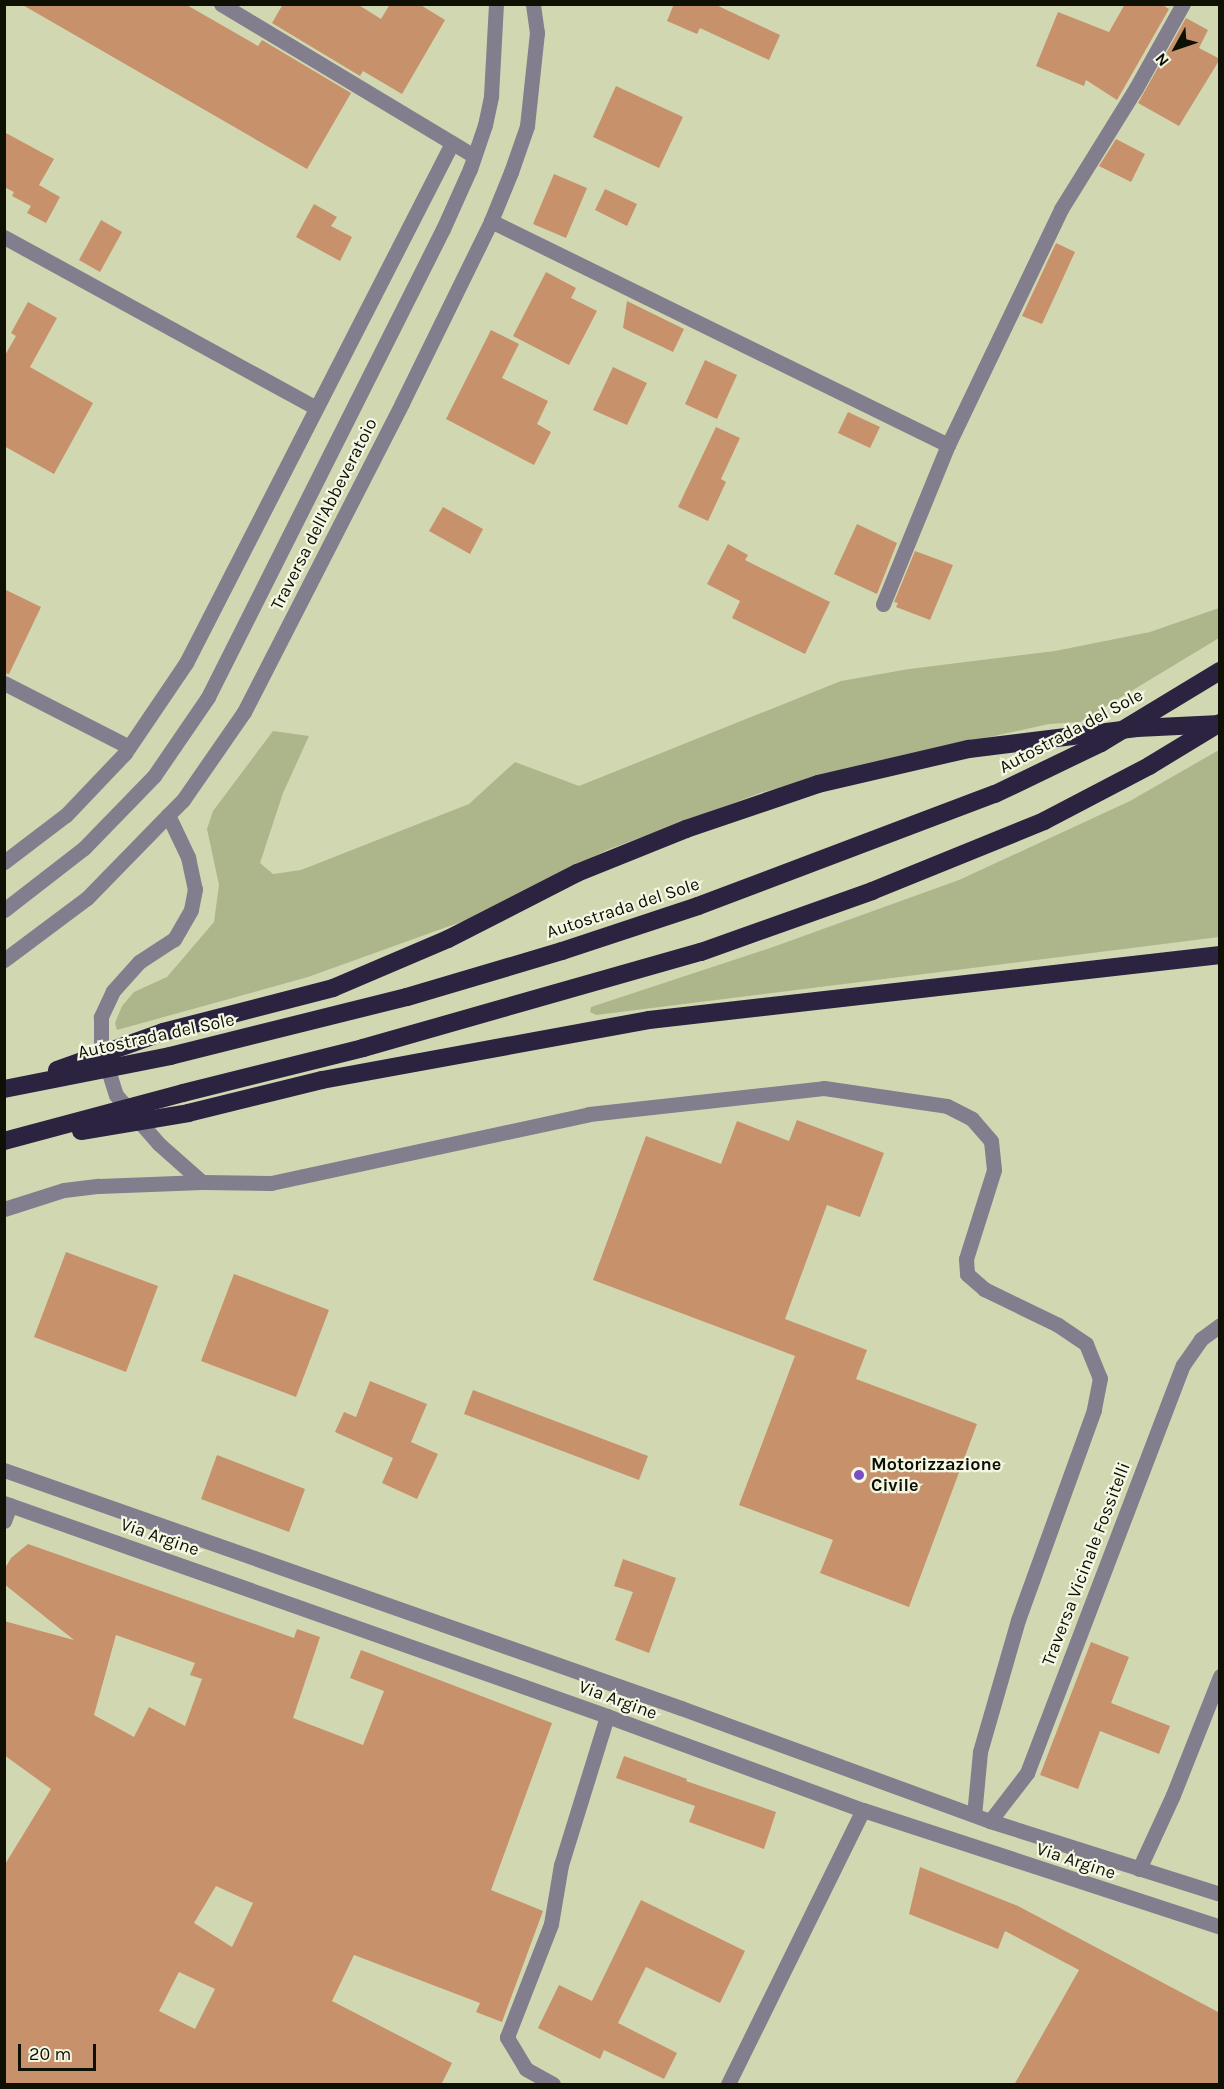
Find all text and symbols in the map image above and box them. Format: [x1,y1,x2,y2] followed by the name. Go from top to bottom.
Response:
[1146,18,1206,78] north arrow
[1151,49,1173,70] text: N
[266,414,382,614] street label: Traversa dell'Abbeveratoio
[995,684,1147,778] street label: Autostrada del Sole
[544,873,702,943] street label: Autostrada del Sole
[76,1009,236,1063] street label: Autostrada del Sole
[871,1454,1001,1496] place label: Motorizzazione Civile
[1037,1459,1135,1669] street label: Traversa Vicinale Fossitelli
[852,1468,866,1482] marker: Motorizzazione Civile
[118,1513,202,1561] street label: Via Argine
[576,1676,660,1724] street label: Via Argine
[1034,1838,1118,1884] street label: Via Argine
[21,2032,99,2070] scale bar
[29,2043,71,2065] text: 20 m

